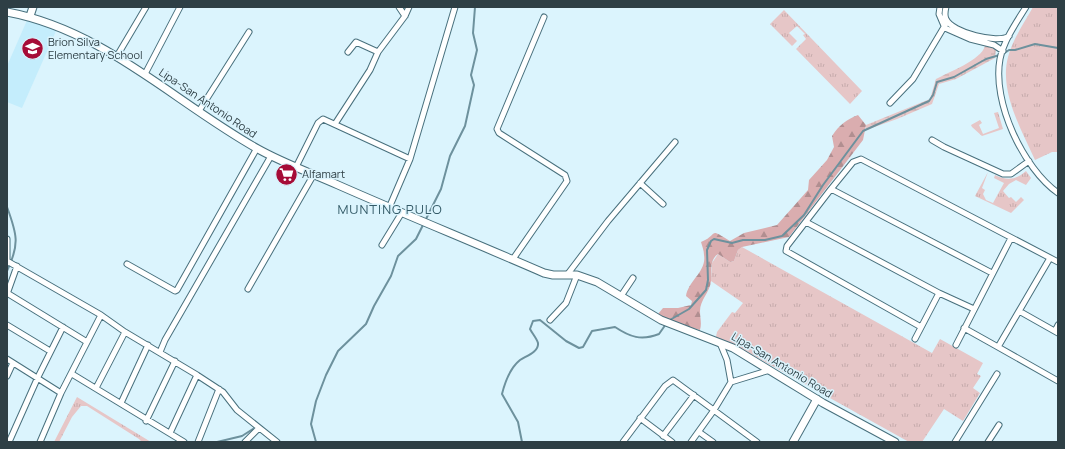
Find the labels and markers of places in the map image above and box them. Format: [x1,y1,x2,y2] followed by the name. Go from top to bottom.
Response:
[48,34,143,62] place label: Brion Silva Elementary School
[19,35,45,61] school or university icon: Brion Silva Elementary School
[273,161,299,187] supermarket icon: Alfamart
[302,166,345,181] place label: Alfamart

